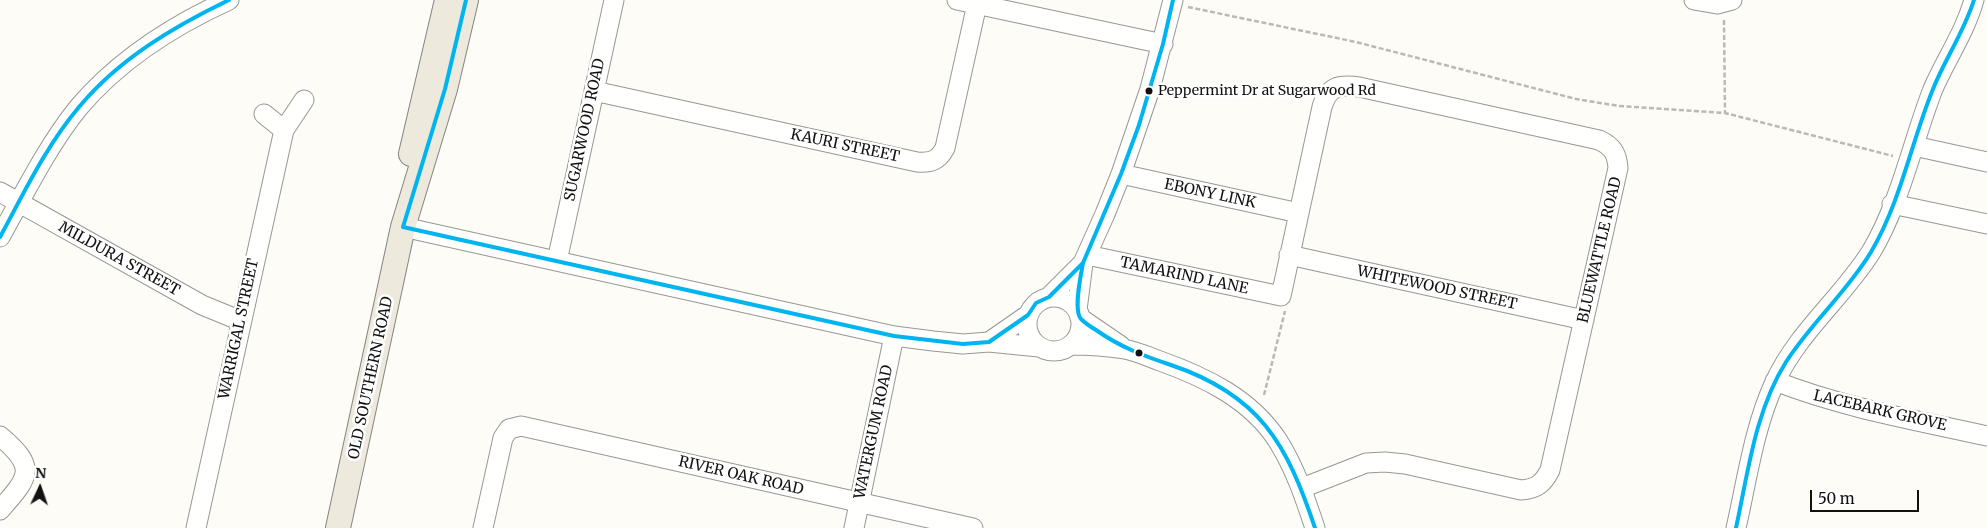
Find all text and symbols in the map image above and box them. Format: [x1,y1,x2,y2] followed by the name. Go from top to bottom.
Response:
[561,57,609,203] street label: SUGARWOOD ROAD
[1158,83,1376,99] place label: Peppermint Dr at Sugarwood Rd
[1144,86,1154,96] marker: Peppermint Dr at Sugarwood Rd
[789,126,901,166] street label: KAURI STREET
[1574,175,1626,325] street label: BLUEWATTLE ROAD
[1163,176,1257,212] street label: EBONY LINK
[55,218,183,300] street label: MILDURA STREET
[1118,254,1250,298] street label: TAMARIND LANE
[215,257,263,401] street label: WARRIGAL STREET
[1355,262,1519,314] street label: WHITEWOOD STREET
[345,295,397,461] street label: OLD SOUTHERN ROAD
[1134,348,1144,358] unlabelled marker
[851,363,897,501] street label: WATERGUM ROAD
[1812,387,1948,435] street label: LACEBARK GROVE
[677,453,805,499] street label: RIVER OAK ROAD
[15,463,65,513] north arrow
[35,464,47,482] text: N
[1812,480,1921,512] scale bar
[1818,489,1855,508] text: 50 m

